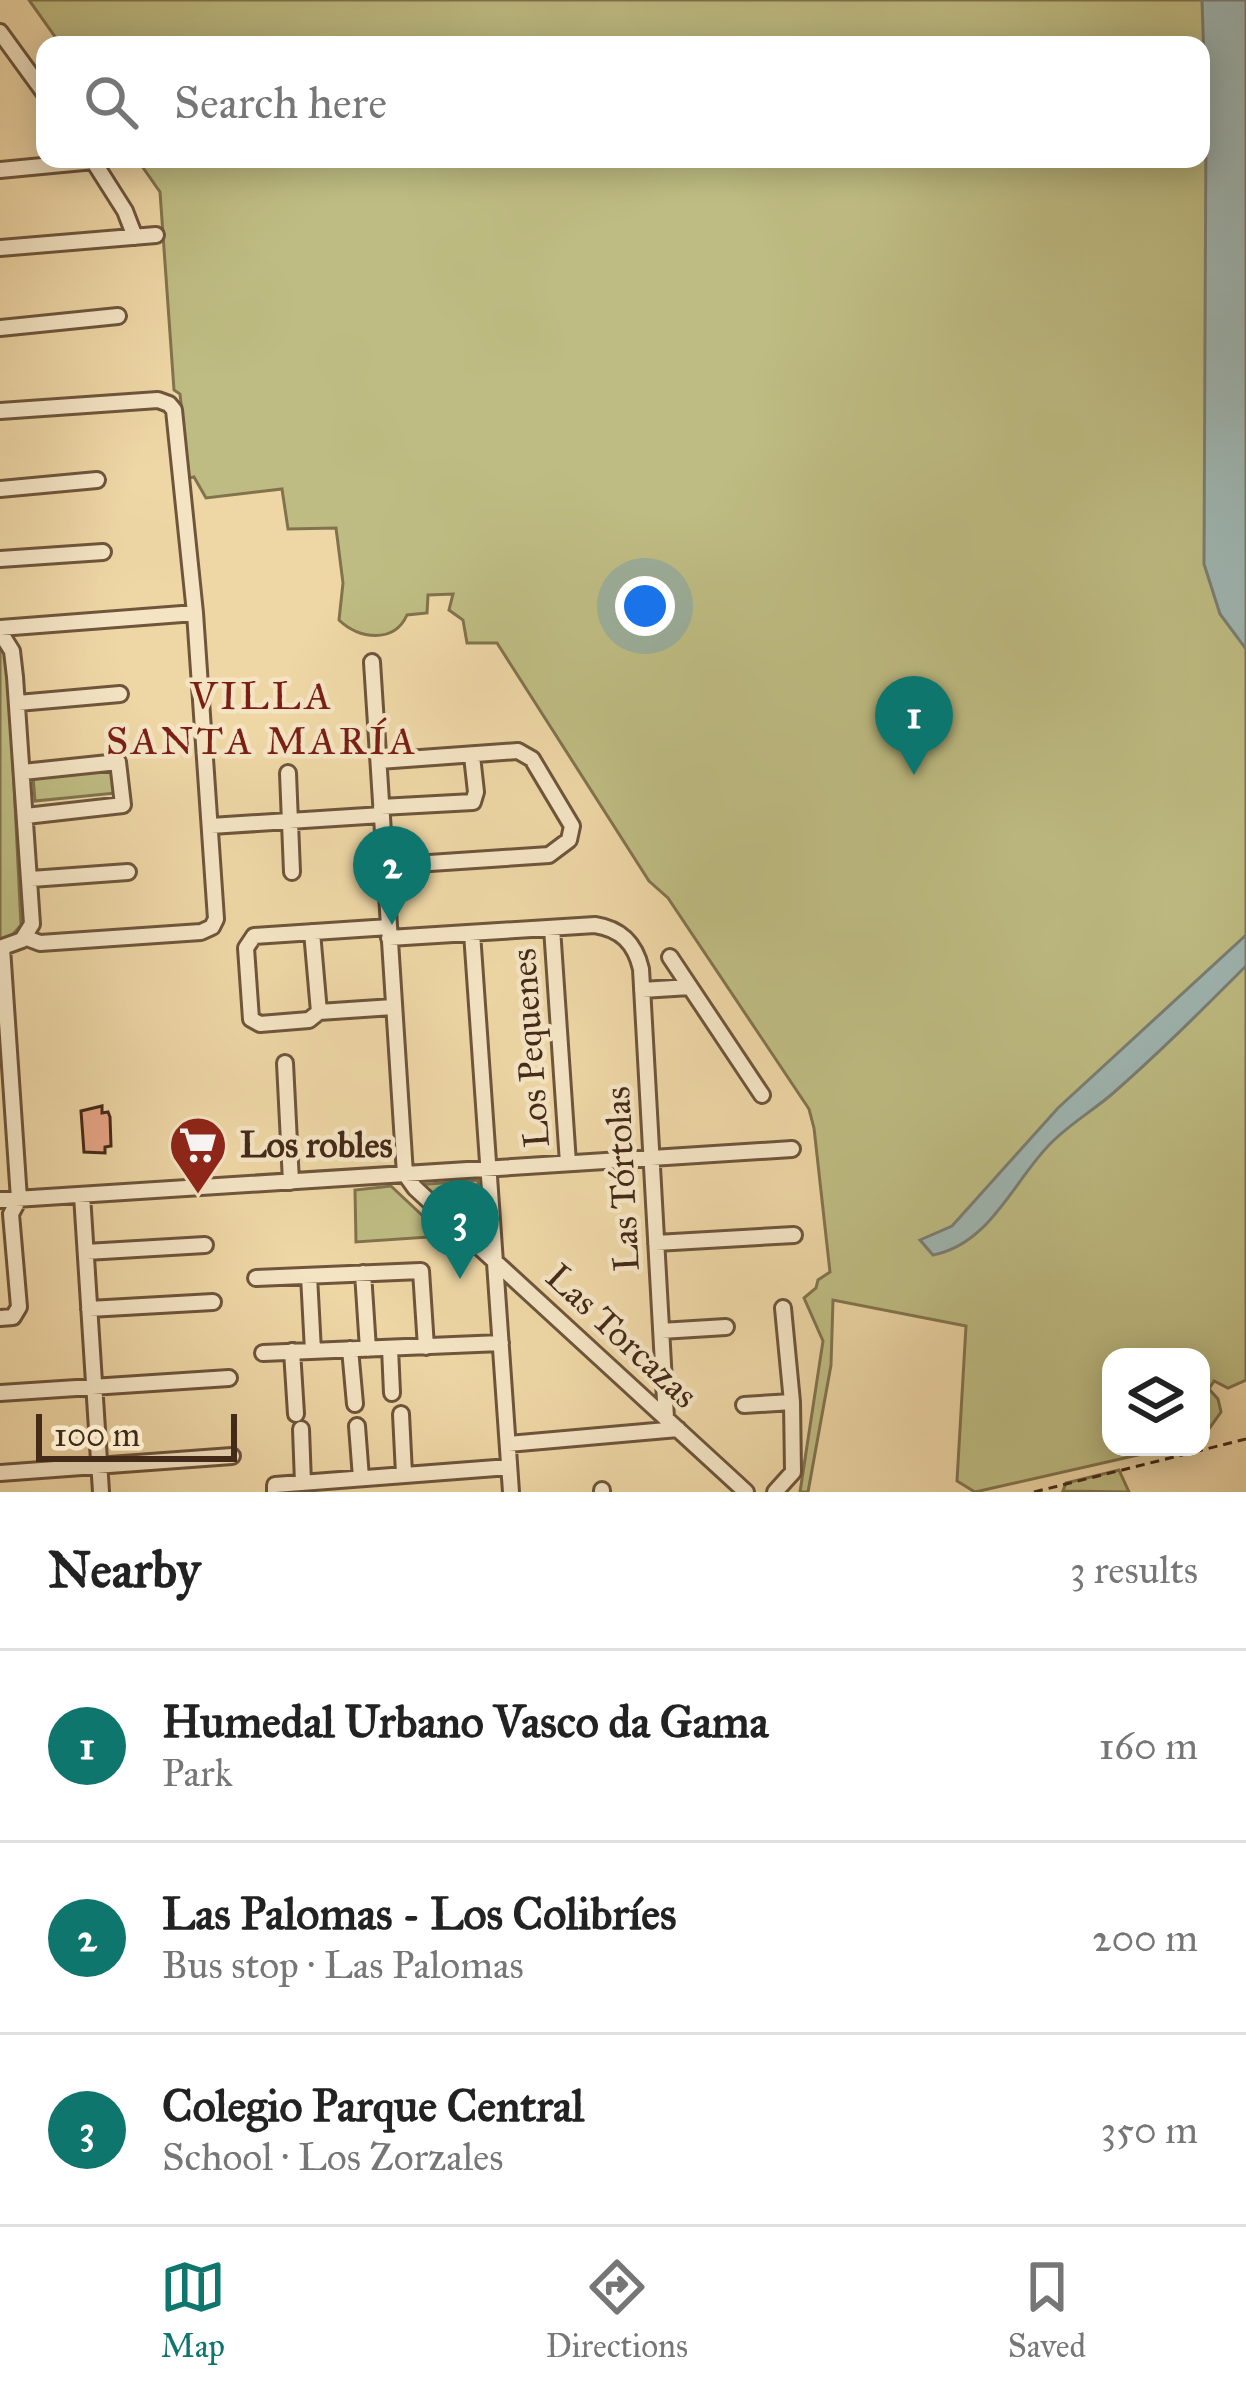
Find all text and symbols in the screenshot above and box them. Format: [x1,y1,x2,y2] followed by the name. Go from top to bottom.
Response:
[36,36,1210,168] search box
[78,69,144,135] icon: search
[174,75,387,130] text: Search here
[615,576,675,636] your location
[106,672,418,765] district label: VILLA SANTA MARÍA
[875,676,953,775] pin: 1
[353,826,431,925] pin: 2
[501,947,559,1149] street label: Los Pequenes
[595,1085,649,1273] street label: Las Tórtolas
[167,1114,229,1196] supermarket icon: Los robles
[240,1123,393,1167] place label: Los robles
[421,1180,499,1279] pin: 3
[537,1255,707,1417] street label: Las Torcazas
[1102,1348,1210,1456] map controls
[1102,1348,1210,1456] button: layers
[36,1408,237,1461] scale bar
[54,1415,140,1455] text: 100 m
[48,1539,200,1601] text: Nearby
[1070,1546,1198,1594] text: 3 results
[162,1694,768,1749] text: Humedal Urbano Vasco da Gama
[79,1722,95,1770] text: 1
[1099,1722,1198,1770] text: 160 m
[162,1749,233,1797] text: Park
[162,1886,676,1941] text: Las Palomas - Los Colibríes
[77,1914,97,1962] text: 2
[1092,1914,1198,1962] text: 200 m
[162,1941,524,1989] text: Bus stop · Las Palomas
[162,2078,584,2133] text: Colegio Parque Central
[79,2106,95,2154] text: 3
[1100,2106,1198,2154] text: 350 m
[162,2133,504,2181] text: School · Los Zorzales
[160,2254,226,2366] tab: Map
[546,2254,688,2366] tab: Directions
[1008,2254,1086,2366] tab: Saved

